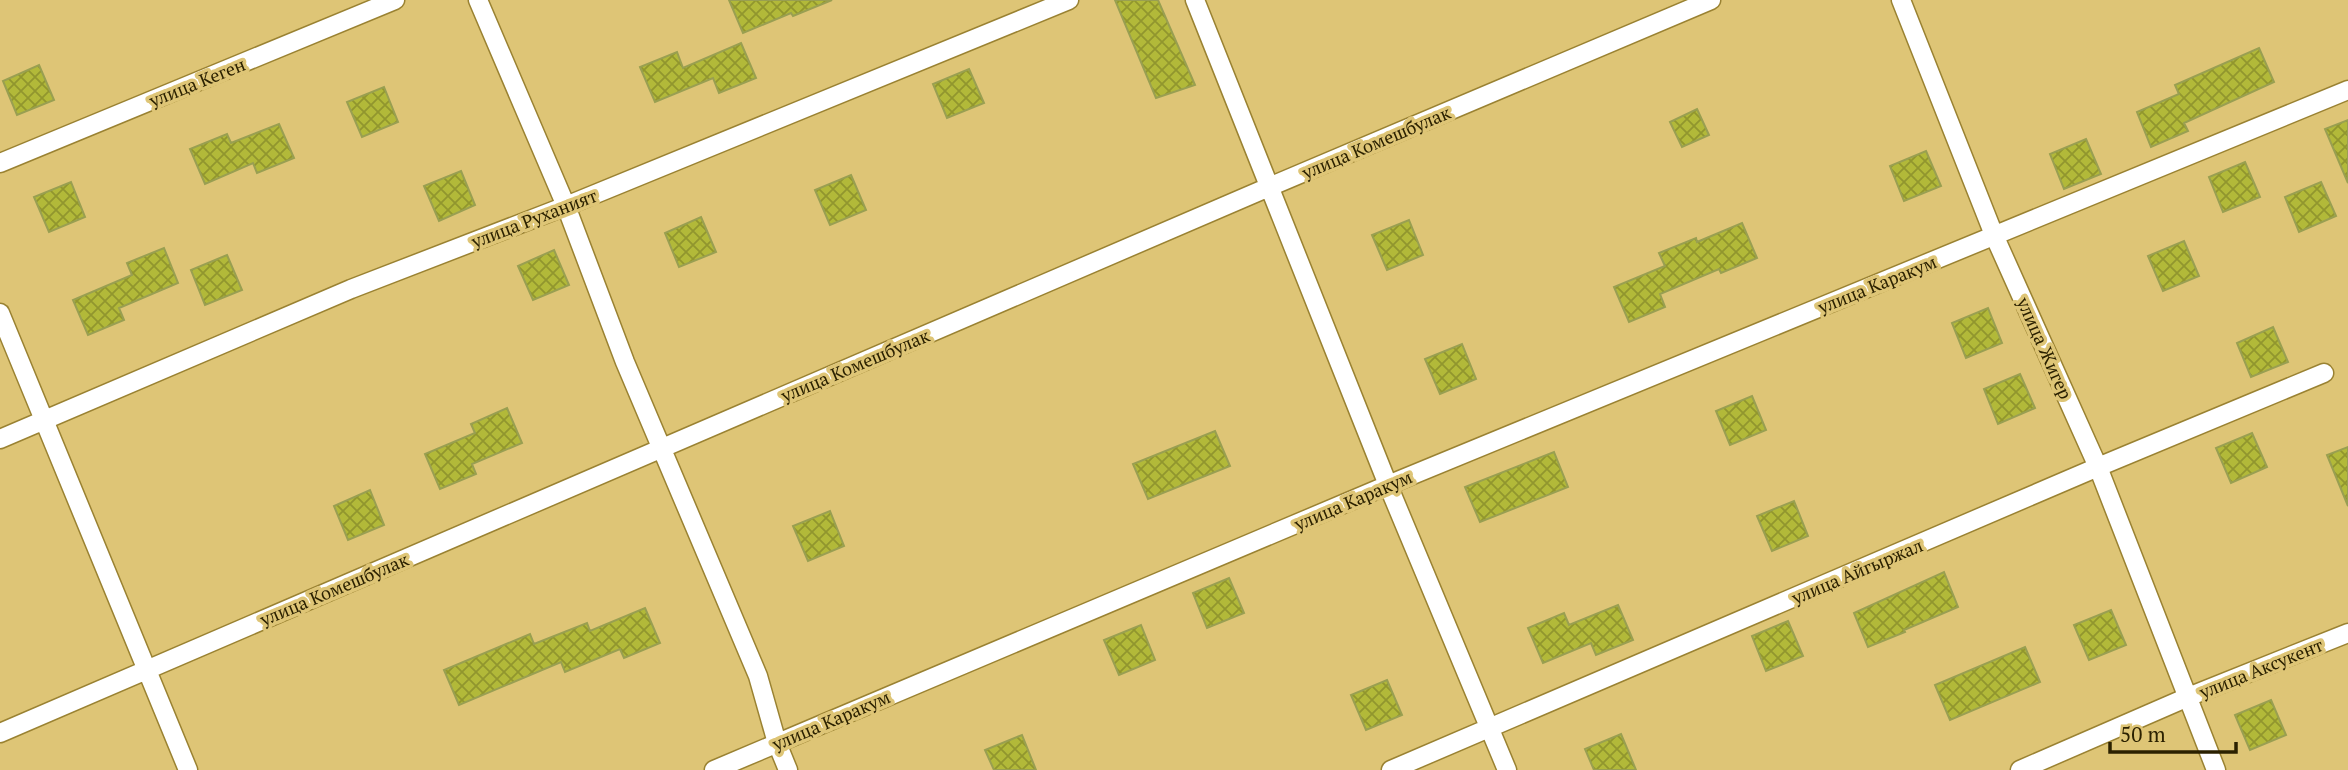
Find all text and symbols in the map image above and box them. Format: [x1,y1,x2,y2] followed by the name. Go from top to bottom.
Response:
[144,52,249,113] street label: улица Кеген
[1297,100,1454,184] street label: улица Комешбулак
[467,183,600,253] street label: улица Руханият
[1813,249,1940,319] street label: улица Каракум
[2011,292,2078,403] street label: улица Жигер
[776,323,933,407] street label: улица Комешбулак
[1289,464,1416,536] street label: улица Каракум
[1787,533,1926,610] street label: улица Айгыржал
[255,547,412,631] street label: улица Комешбулак
[2195,632,2327,704] street label: улица Аксукент
[767,684,894,756] street label: улица Каракум
[2110,710,2236,754] scale bar
[2120,720,2166,748] text: 50 m

